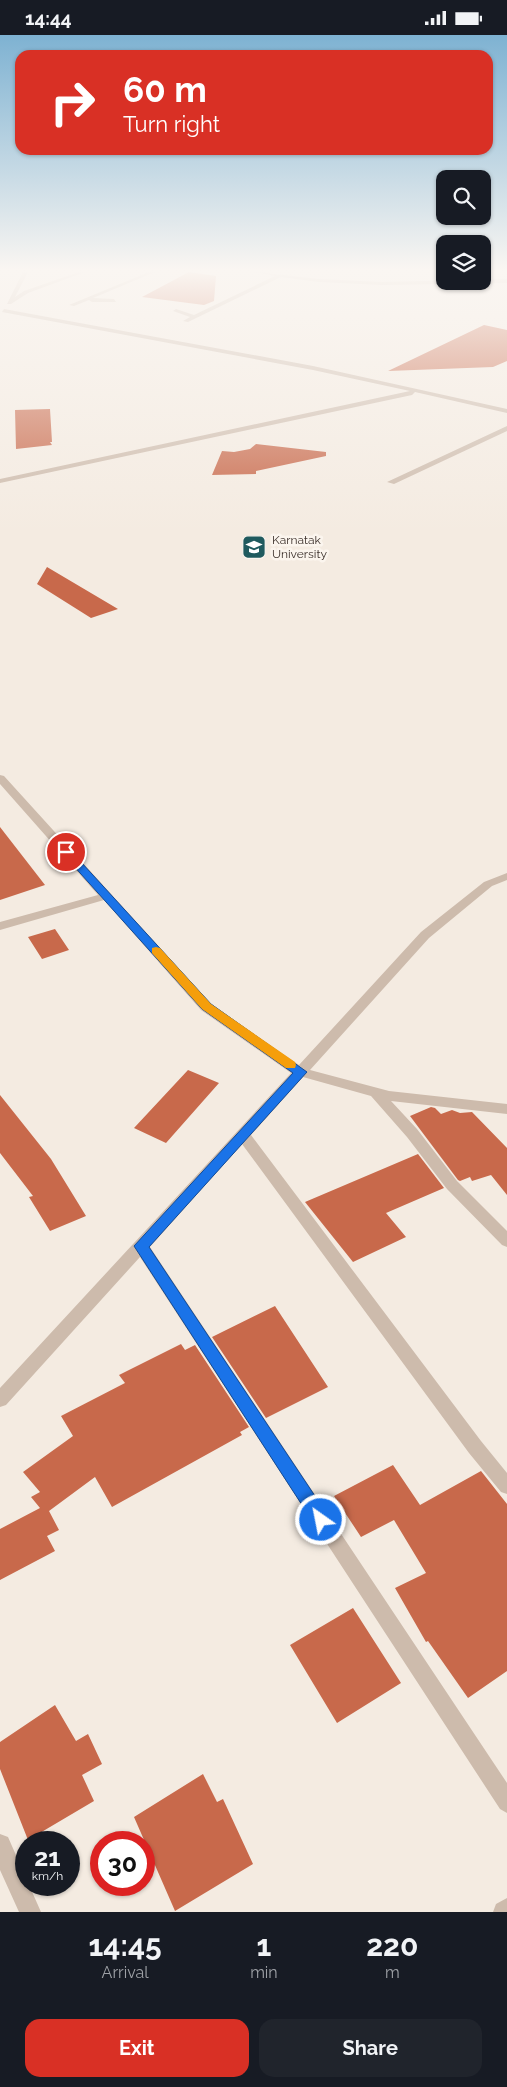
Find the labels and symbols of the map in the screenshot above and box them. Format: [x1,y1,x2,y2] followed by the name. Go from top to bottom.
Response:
[272,533,327,561] place label: Karnatak University
[241,534,267,560] school or university icon: Karnatak University
[45,831,87,873] pin
[294,1493,346,1545] position arrow
[90,1831,155,1896] speed limit sign: 30

